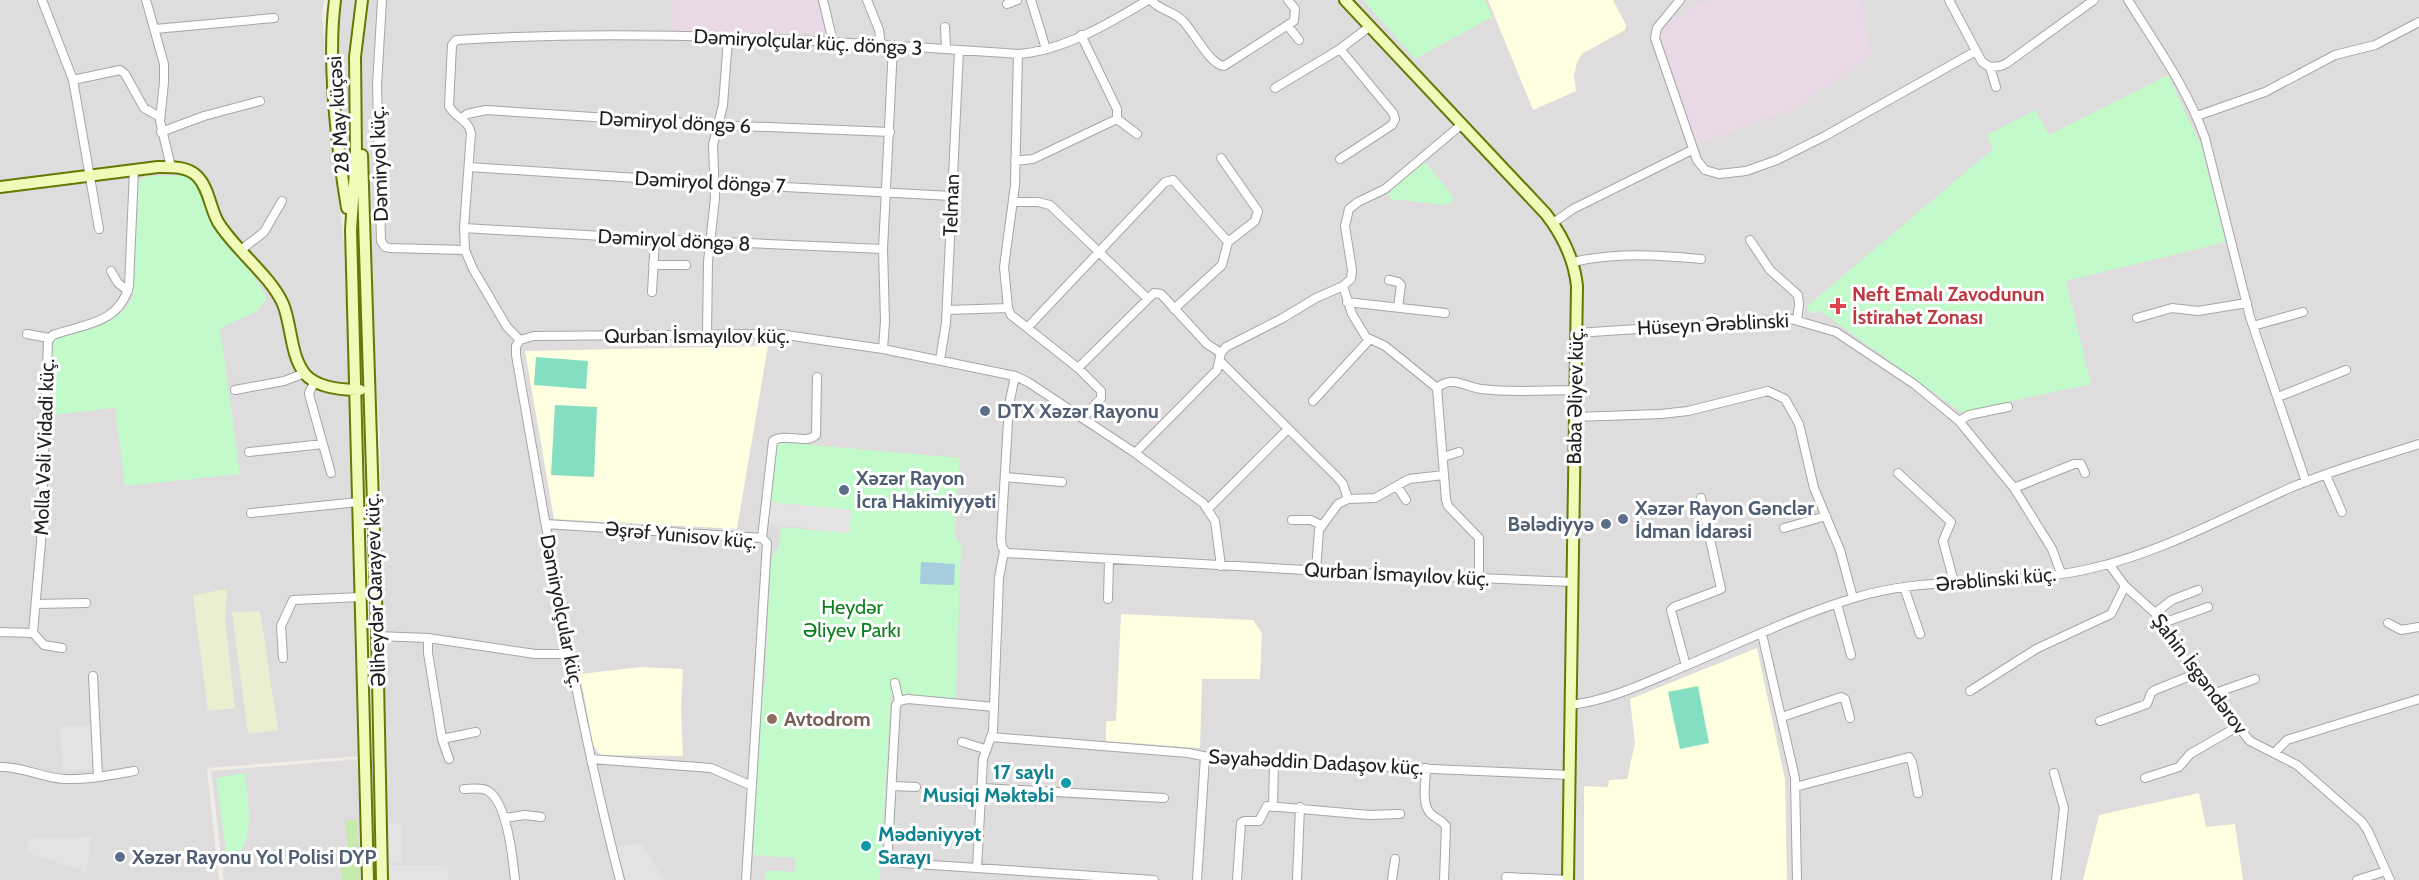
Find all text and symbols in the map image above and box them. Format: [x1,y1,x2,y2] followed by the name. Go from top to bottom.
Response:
[693,24,923,60] street label: Dəmiryolçular küç. döngə 3
[322,55,354,175] street label: 28 May küçəsi
[365,106,393,222] street label: Dəmiryol küç.
[598,106,752,138] street label: Dəmiryol döngə 6
[634,166,786,198] street label: Dəmiryol döngə 7
[938,173,964,237] street label: Telman
[597,224,751,256] street label: Dəmiryol döngə 8
[1852,282,2045,329] place label: Neft Emalı Zavodunun İstirahət Zonası
[1829,297,1847,315] marker: Neft Emalı Zavodunun İstirahət Zonası
[1637,308,1789,340] street label: Hüseyn Ərəblinski
[604,324,790,348] street label: Qurban İsmayılov küç.
[1562,327,1588,465] street label: Baba Əliyev küç.
[29,358,59,536] street label: Molla Vəli Vidadi küç.
[997,399,1159,423] place label: DTX Xəzər Rayonu
[978,404,992,418] marker: DTX Xəzər Rayonu
[855,466,996,513] place label: Xəzər Rayon İcra Hakimiyyəti
[837,483,851,497] marker: Xəzər Rayon İcra Hakimiyyəti
[360,493,390,687] street label: Əliheydər Qarayev küç.
[1634,496,1814,543] place label: Xəzər Rayon Gənclər İdman İdarəsi
[1508,512,1594,536] place label: Bələdiyyə
[1616,512,1630,526] marker: Xəzər Rayon Gənclər İdman İdarəsi
[604,516,758,554] street label: Əşrəf Yunisov küç.
[1599,517,1613,531] marker: Bələdiyyə
[535,532,589,690] street label: Dəmiryolçular küç.
[1304,557,1490,591] street label: Qurban İsmayılov küç.
[1935,562,2057,596] street label: Ərəblinski küç.
[803,595,901,642] park label: Heydər Əliyev Parkı
[2147,609,2253,739] street label: Şahin İsgəndərov
[784,707,871,731] place label: Avtodrom
[765,712,779,726] marker: Avtodrom
[1208,744,1424,780] street label: Səyahəddin Dadaşov küç.
[922,760,1054,807] place label: 17 saylı Musiqi Məktəbi
[1059,776,1073,790] marker: 17 saylı Musiqi Məktəbi
[878,822,981,869] place label: Mədəniyyət Sarayı
[859,839,873,853] marker: Mədəniyyət Sarayı
[131,845,376,869] place label: Xəzər Rayonu Yol Polisi DYP
[113,850,127,864] marker: Xəzər Rayonu Yol Polisi DYP

